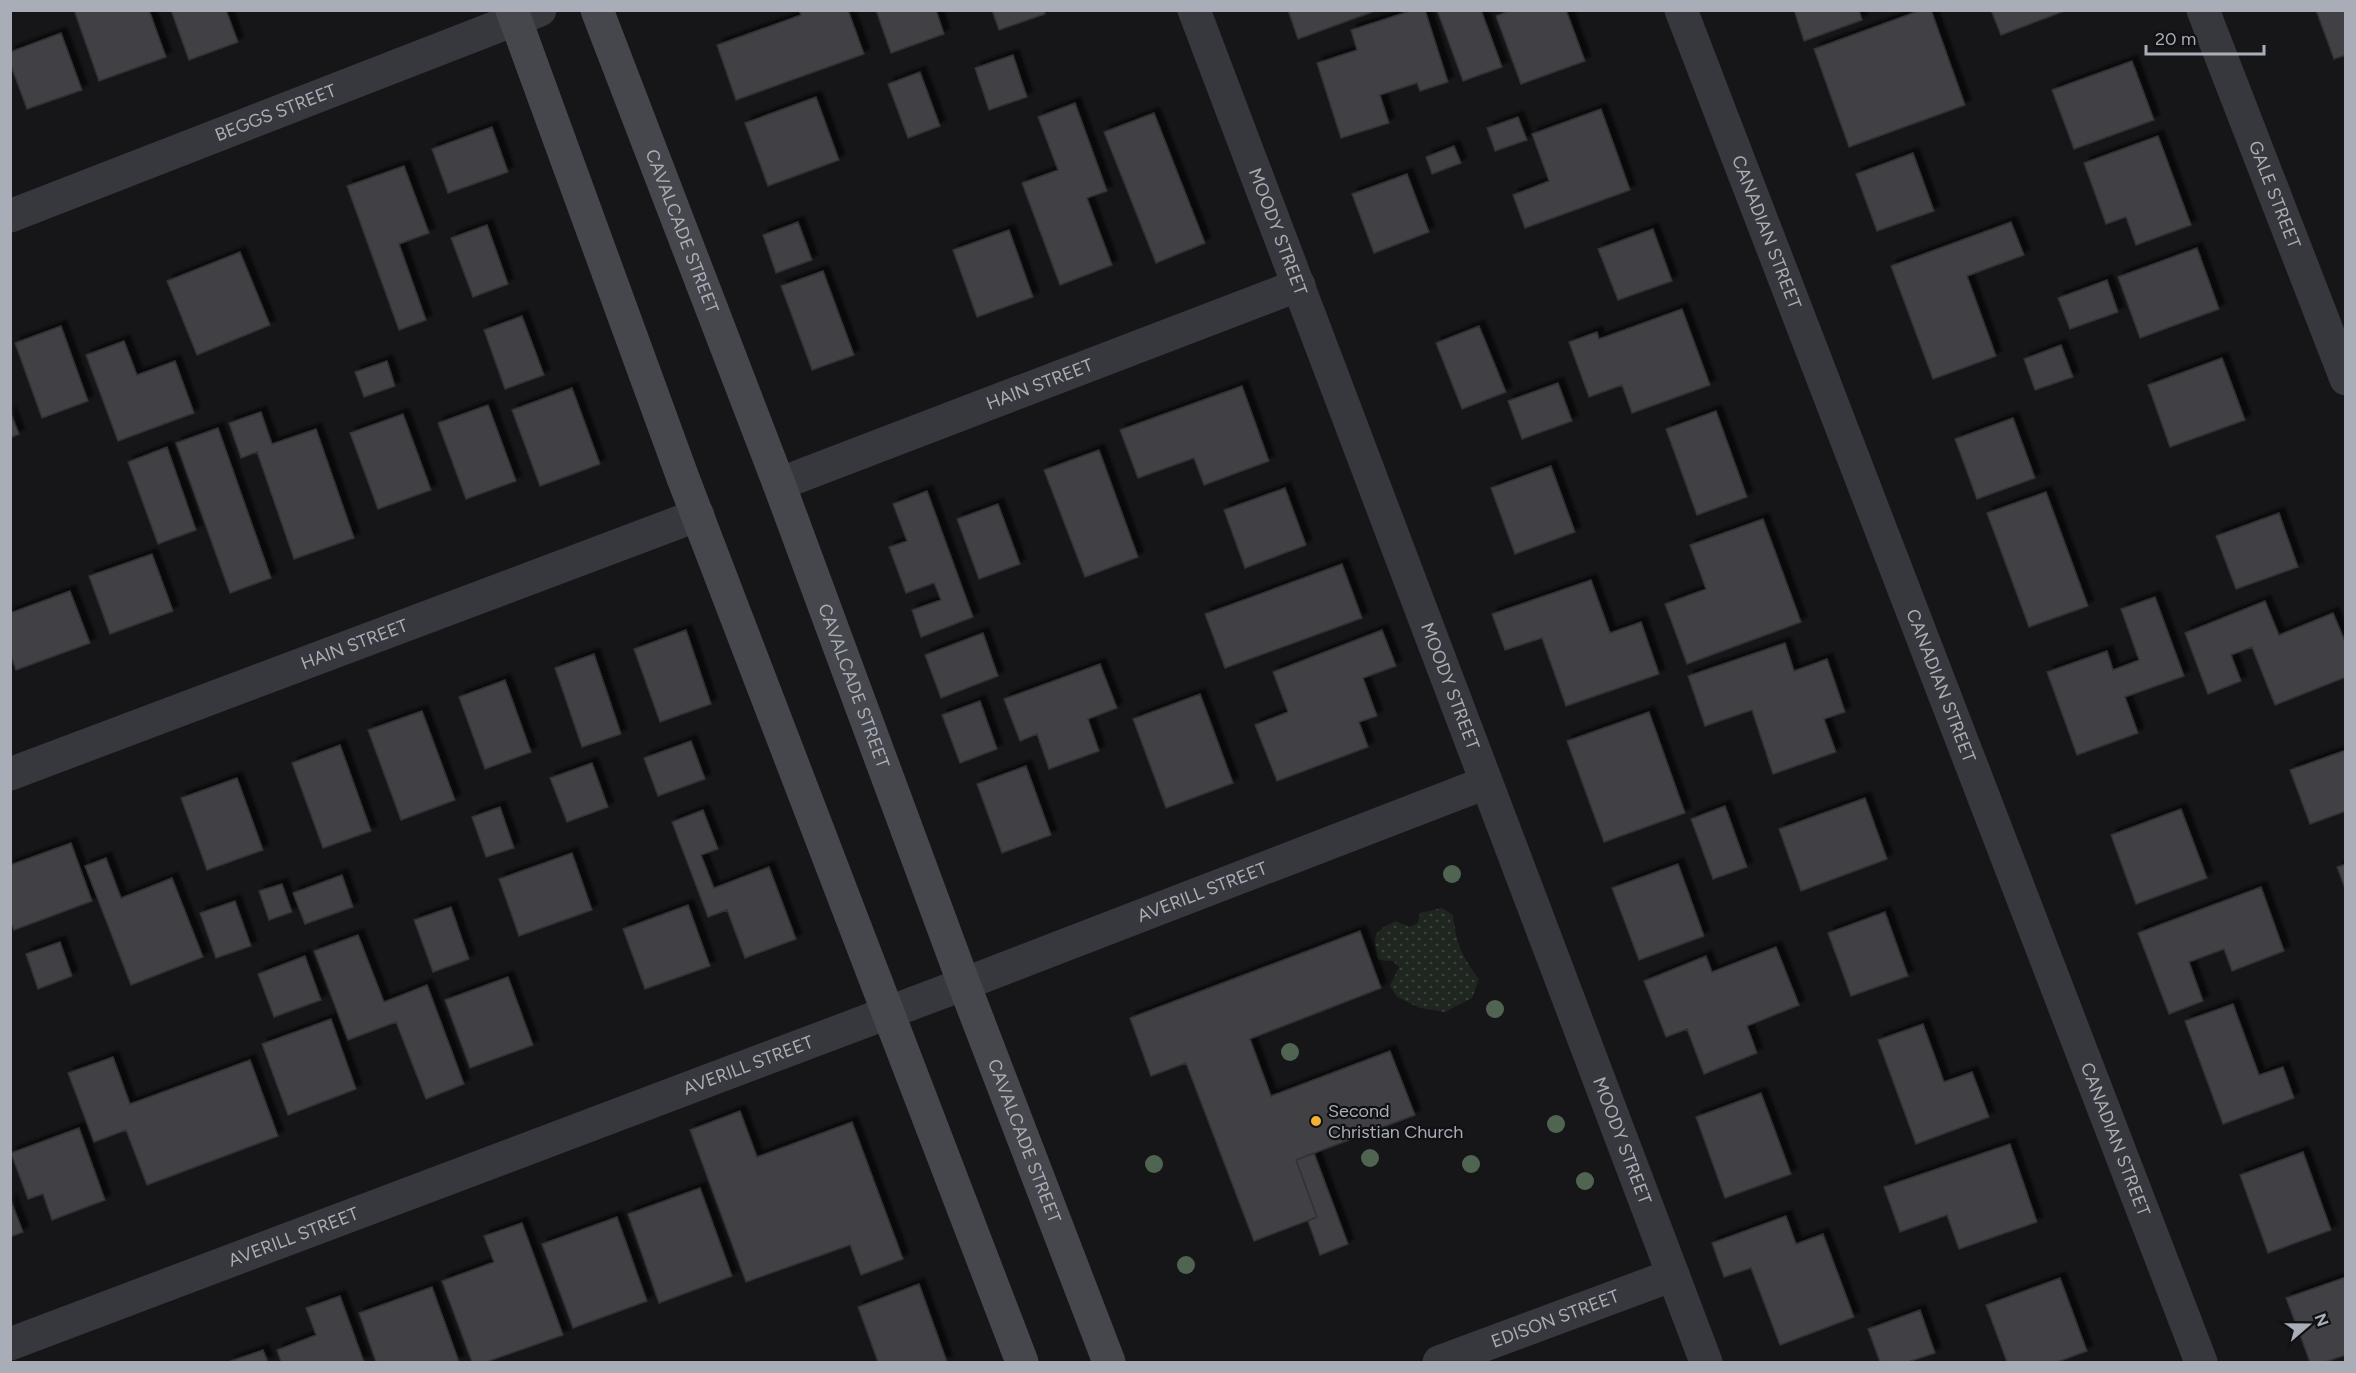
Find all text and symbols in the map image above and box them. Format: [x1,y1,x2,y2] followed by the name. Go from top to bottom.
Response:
[2146,18,2264,56] scale bar
[2155,28,2196,50] text: 20 m
[212,79,339,146] street label: BEGGS STREET
[2244,138,2305,252] street label: GALE STREET
[641,146,723,316] street label: CAVALCADE STREET
[1727,152,1806,312] street label: CANADIAN STREET
[1244,165,1312,298] street label: MOODY STREET
[983,354,1096,415] street label: HAIN STREET
[813,601,894,771] street label: CAVALCADE STREET
[1901,606,1980,766] street label: CANADIAN STREET
[298,614,411,674] street label: HAIN STREET
[1416,619,1484,753] street label: MOODY STREET
[1134,857,1270,927] street label: AVERILL STREET
[680,1031,816,1100] street label: AVERILL STREET
[983,1056,1066,1226] street label: CAVALCADE STREET
[2076,1059,2155,1219] street label: CANADIAN STREET
[1588,1074,1656,1207] street label: MOODY STREET
[1328,1100,1463,1143] place label: Second Christian Church
[1309,1114,1323,1128] marker: Second Christian Church
[225,1202,362,1272] street label: AVERILL STREET
[1488,1285,1622,1353] street label: EDISON STREET
[2278,1295,2338,1355] north arrow
[2311,1311,2333,1329] text: N

